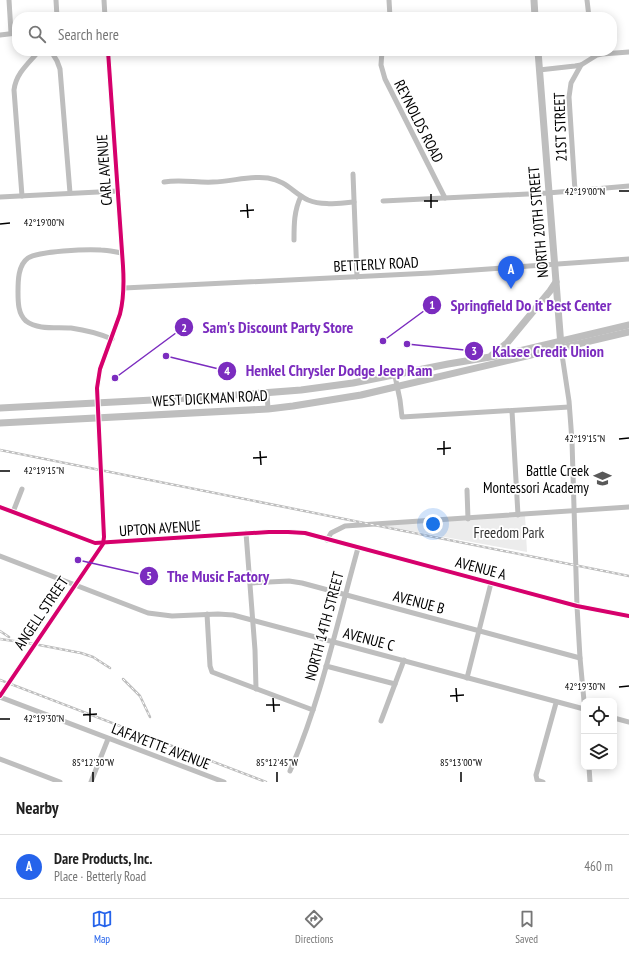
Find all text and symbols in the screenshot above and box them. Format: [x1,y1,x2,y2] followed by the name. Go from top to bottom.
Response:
[12,12,617,56] search box
[26,23,48,45] icon: search
[58,25,119,44] text: Search here
[390,77,448,166] street label: REYNOLDS ROAD
[549,92,571,162] street label: 21ST STREET
[92,134,116,206] street label: CARL AVENUE
[524,165,552,279] street label: NORTH 20TH STREET
[565,185,605,198] text: 42°19'00"N
[24,216,64,229] text: 42°19'00"N
[333,252,419,276] street label: BETTERLY ROAD
[498,256,524,289] pin: A
[422,291,619,319] callout: Springfield Do it Best Center
[451,295,612,315] text: Springfield Do it Best Center
[429,297,435,312] text: 1
[174,313,362,341] callout: Sam's Discount Party Store
[203,317,354,337] text: Sam's Discount Party Store
[181,320,187,335] text: 2
[464,337,612,365] callout: Kalsee Credit Union
[492,341,604,361] text: Kalsee Credit Union
[471,343,477,358] text: 3
[217,357,440,385] callout: Henkel Chrysler Dodge Jeep Ram
[246,360,432,380] text: Henkel Chrysler Dodge Jeep Ram
[224,363,230,378] text: 4
[152,385,268,411] street label: WEST DICKMAN ROAD
[565,432,605,445] text: 42°19'15"N
[483,461,589,497] place label: Battle Creek Montessori Academy
[24,464,64,477] text: 42°19'15"N
[592,469,612,489] school or university icon: Battle Creek Montessori Academy
[423,514,443,534] your location
[119,516,201,540] street label: UPTON AVENUE
[474,523,545,542] park label: Freedom Park
[453,552,509,584] street label: AVENUE A
[139,562,277,590] callout: The Music Factory
[167,566,270,586] text: The Music Factory
[146,568,152,583] text: 5
[300,569,348,683] street label: NORTH 14TH STREET
[10,573,73,653] street label: ANGELL STREET
[391,586,447,618] street label: AVENUE B
[341,623,397,655] street label: AVENUE C
[565,680,605,693] text: 42°19'30"N
[581,698,617,770] map controls
[581,698,617,734] button: locate
[24,712,64,725] text: 42°19'30"N
[109,718,213,774] street label: LAFAYETTE AVENUE
[581,734,617,770] button: layers
[72,756,114,769] text: 85°12'30"W
[256,756,298,769] text: 85°12'45"W
[440,756,482,769] text: 85°13'00"W
[16,797,59,819] text: Nearby
[54,849,152,868] text: Dare Products, Inc.
[26,858,32,875] text: A
[584,858,613,875] text: 460 m
[54,868,146,885] text: Place · Betterly Road
[91,908,113,946] tab: Map
[295,908,333,946] tab: Directions
[515,908,538,946] tab: Saved

